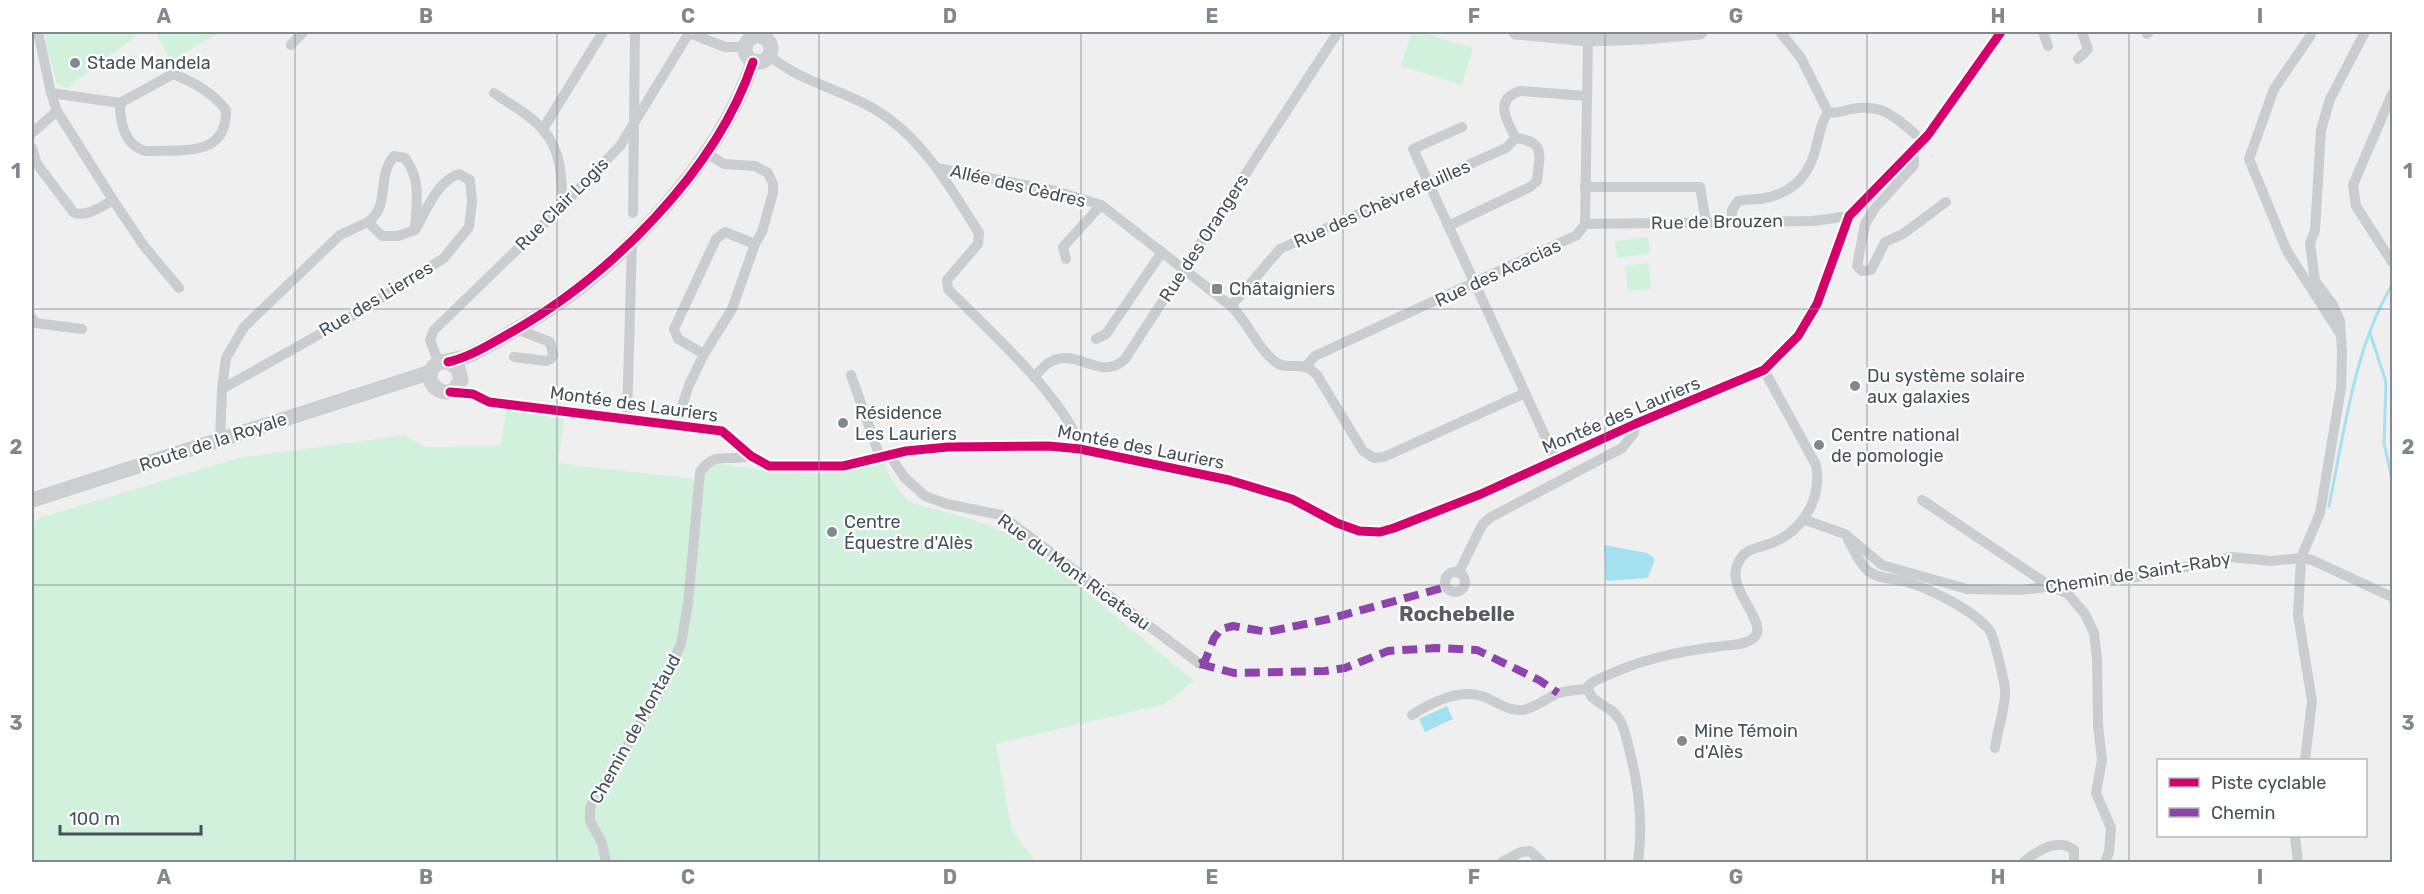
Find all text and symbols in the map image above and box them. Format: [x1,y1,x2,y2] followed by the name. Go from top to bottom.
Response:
[157,4,172,28] text: A
[419,4,433,28] text: B
[681,4,695,28] text: C
[943,4,957,28] text: D
[1206,4,1218,28] text: E
[1468,4,1480,28] text: F
[1729,4,1743,28] text: G
[1991,4,2005,28] text: H
[2257,4,2263,28] text: I
[87,52,211,74] place label: Stade Mandela
[68,56,82,70] marker: Stade Mandela
[511,153,613,255] street label: Rue Clair Logis
[1290,155,1474,253] street label: Rue des Chèvrefeuilles
[11,159,21,183] text: 1
[2403,159,2413,183] text: 1
[948,160,1088,212] street label: Allée des Cèdres
[1154,170,1254,306] street label: Rue des Orangers
[1651,210,1783,234] street label: Rue de Brouzen
[1432,234,1564,312] street label: Rue des Acacias
[315,256,437,342] street label: Rue des Lierres
[1229,278,1335,300] place label: Châtaigniers
[1210,282,1224,296] marker: Châtaigniers
[1867,365,2025,408] place label: Du système solaire aux galaxies
[1539,372,1703,458] street label: Montée des Lauriers
[1848,379,1862,393] marker: Du système solaire aux galaxies
[548,381,720,427] street label: Montée des Lauriers
[855,402,957,445] place label: Résidence Les Lauriers
[136,408,290,476] street label: Route de la Royale
[836,416,850,430] marker: Résidence Les Lauriers
[1056,420,1226,474] street label: Montée des Lauriers
[1831,424,1960,467] place label: Centre national de pomologie
[10,435,23,459] text: 2
[2402,435,2415,459] text: 2
[1812,438,1826,452] marker: Centre national de pomologie
[993,509,1155,635] street label: Rue du Mont Ricateau
[844,511,973,554] place label: Centre Équestre d'Alès
[825,525,839,539] marker: Centre Équestre d'Alès
[2044,547,2232,599] street label: Chemin de Saint-Raby
[1399,601,1515,626] district label: Rochebelle
[585,650,685,808] street label: Chemin de Montaud
[9,711,23,735] text: 3
[2401,711,2415,735] text: 3
[1694,720,1798,763] place label: Mine Témoin d'Alès
[1675,734,1689,748] marker: Mine Témoin d'Alès
[2157,759,2367,837] legend
[2211,772,2326,794] text: Piste cyclable
[60,798,201,836] scale bar
[2211,802,2275,824] text: Chemin
[69,808,120,830] text: 100 m
[157,865,172,889] text: A
[419,865,433,889] text: B
[681,865,695,889] text: C
[943,865,957,889] text: D
[1206,865,1218,889] text: E
[1468,865,1480,889] text: F
[1729,865,1743,889] text: G
[1991,865,2005,889] text: H
[2257,865,2263,889] text: I

